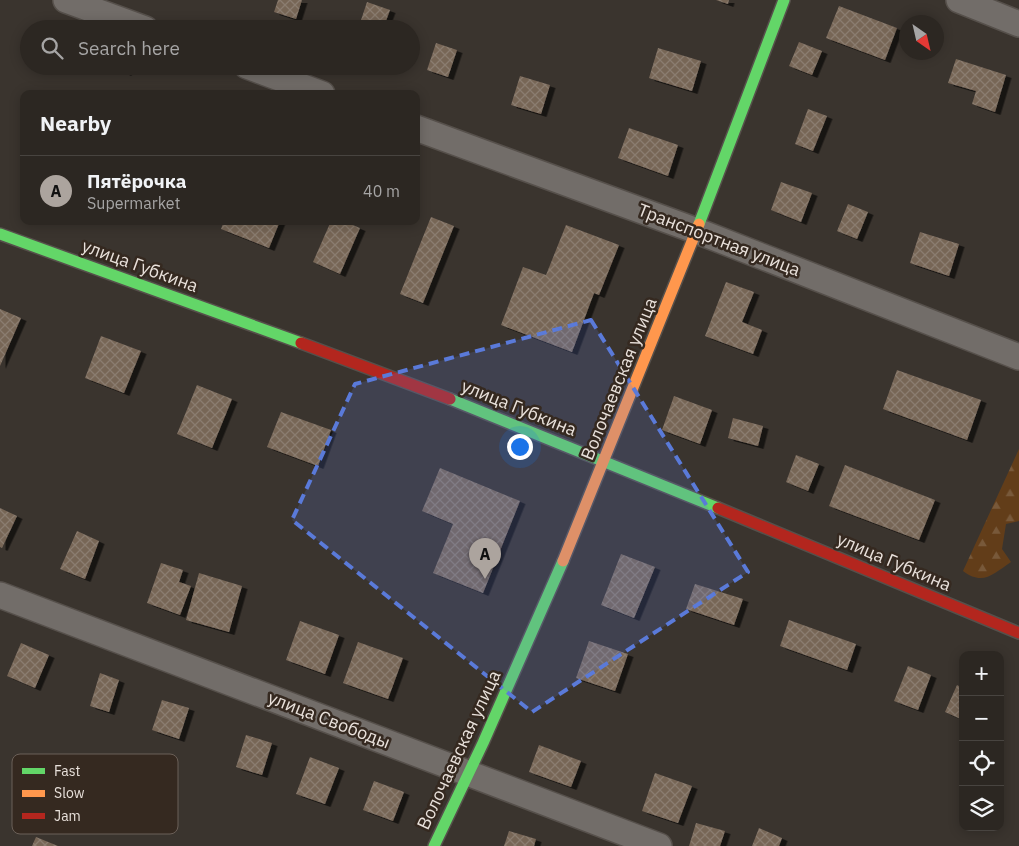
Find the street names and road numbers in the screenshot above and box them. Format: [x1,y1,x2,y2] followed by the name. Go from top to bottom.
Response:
[635,198,804,281] street label: Транспортная улица
[79,234,202,297] street label: улица Губкина
[575,294,662,463] street label: Волочаевская улица
[458,374,580,441] street label: улица Губкина
[833,527,955,596] street label: улица Губкина
[411,666,506,833] street label: Волочаевская улица
[265,686,394,753] street label: улица Свободы

